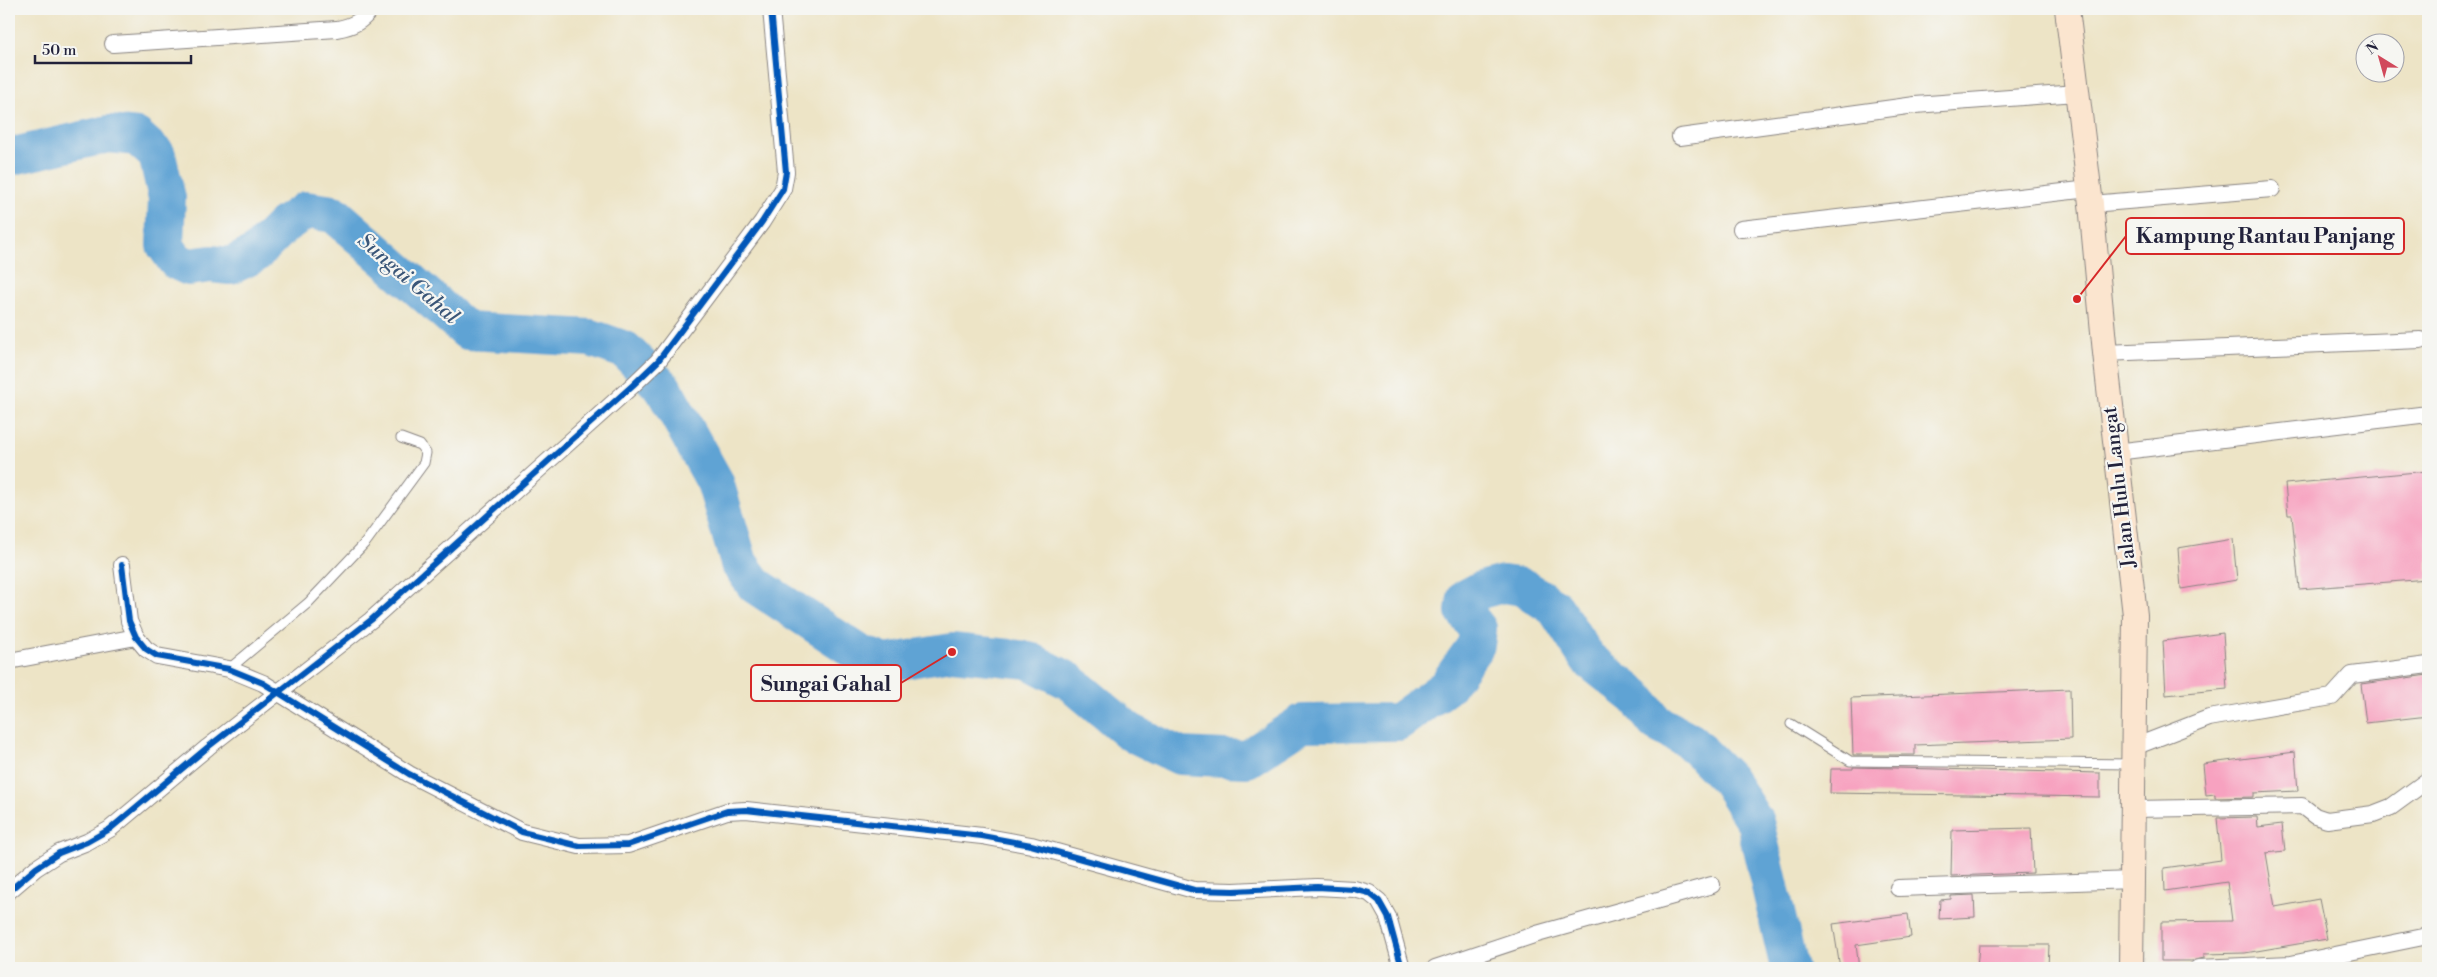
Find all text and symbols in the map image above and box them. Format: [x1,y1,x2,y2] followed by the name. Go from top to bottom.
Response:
[35,32,191,64] scale bar
[2354,32,2404,82] north arrow
[2363,38,2383,59] text: N
[42,41,76,60] text: 50 m
[2126,218,2404,254] callout: Kampung Rantau Panjang
[2136,224,2395,250] text: Kampung Rantau Panjang
[352,228,464,330] water label: Sungai Gahal
[2098,405,2142,570] street label: Jalan Hulu Langat
[751,665,901,701] callout: Sungai Gahal
[761,672,891,698] text: Sungai Gahal

